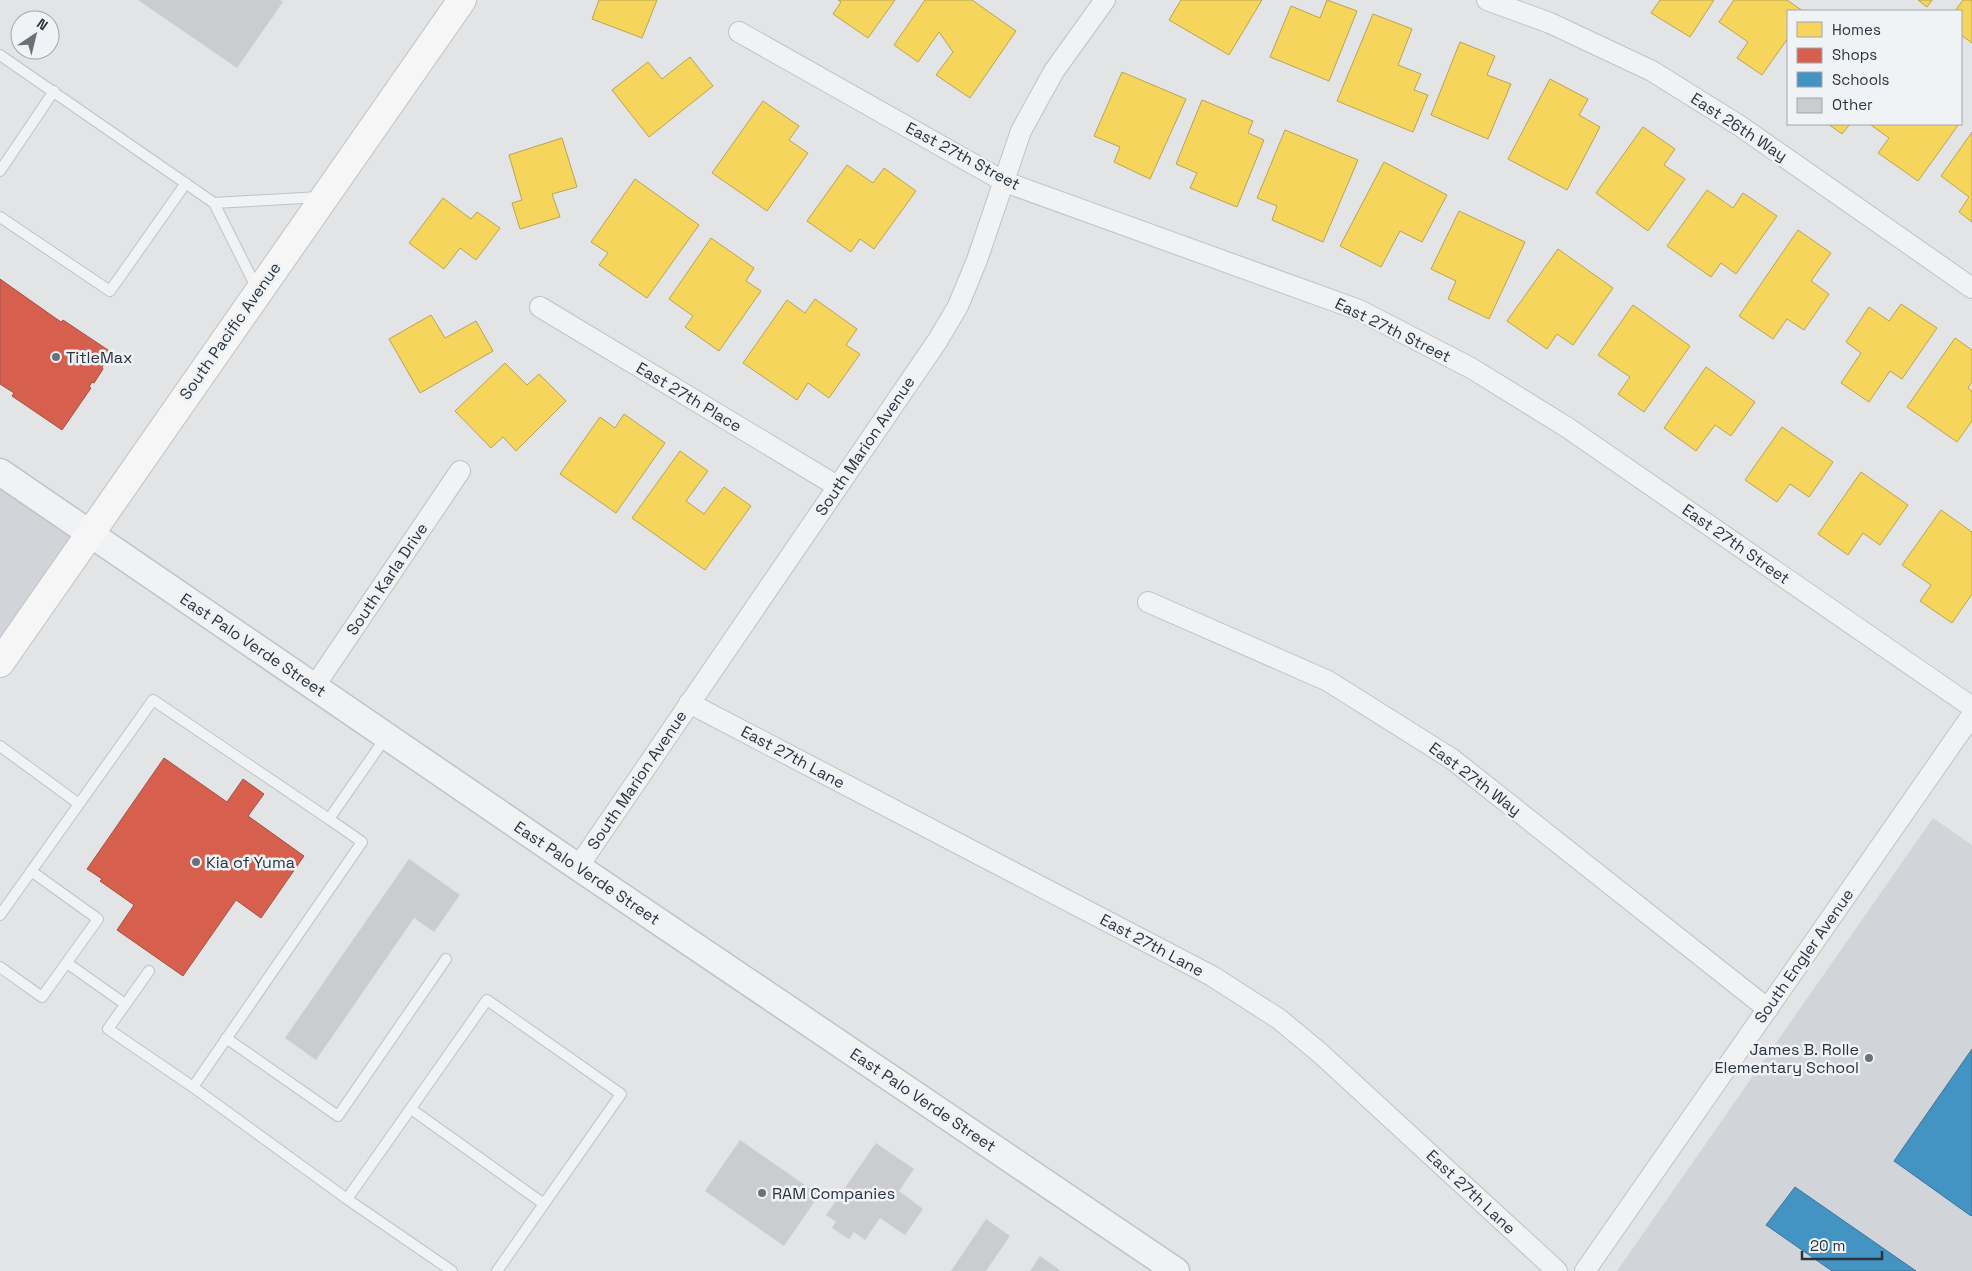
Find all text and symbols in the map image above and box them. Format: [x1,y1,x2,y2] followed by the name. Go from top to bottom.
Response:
[10,10,60,60] north arrow
[1787,10,1962,125] legend
[33,14,51,34] text: N
[1832,20,1881,39] text: Homes
[1832,45,1877,64] text: Shops
[1832,70,1890,89] text: Schools
[1687,88,1791,166] street label: East 26th Way
[1832,95,1873,114] text: Other
[902,117,1024,195] street label: East 27th Street
[175,258,285,404] street label: South Pacific Avenue
[1332,293,1454,367] street label: East 27th Street
[66,347,132,368] place label: TitleMax
[50,351,62,363] marker: TitleMax
[632,357,746,437] street label: East 27th Place
[810,372,920,520] street label: South Marion Avenue
[1678,499,1794,589] street label: East 27th Street
[342,519,432,639] street label: South Karla Drive
[176,588,330,702] street label: East Palo Verde Street
[582,706,692,854] street label: South Marion Avenue
[737,721,849,793] street label: East 27th Lane
[1425,737,1525,821] street label: East 27th Way
[510,816,664,930] street label: East Palo Verde Street
[206,852,295,873] place label: Kia of Yuma
[190,856,202,868] marker: Kia of Yuma
[1750,885,1858,1027] street label: South Engler Avenue
[1096,909,1208,981] street label: East 27th Lane
[1714,1039,1859,1078] place label: James B. Rolle Elementary School
[846,1043,1000,1157] street label: East Palo Verde Street
[1863,1052,1875,1064] marker: James B. Rolle Elementary School
[1422,1145,1520,1239] street label: East 27th Lane
[772,1183,895,1204] place label: RAM Companies
[756,1187,768,1199] marker: RAM Companies
[1802,1228,1882,1260] scale bar
[1810,1236,1845,1255] text: 20 m

